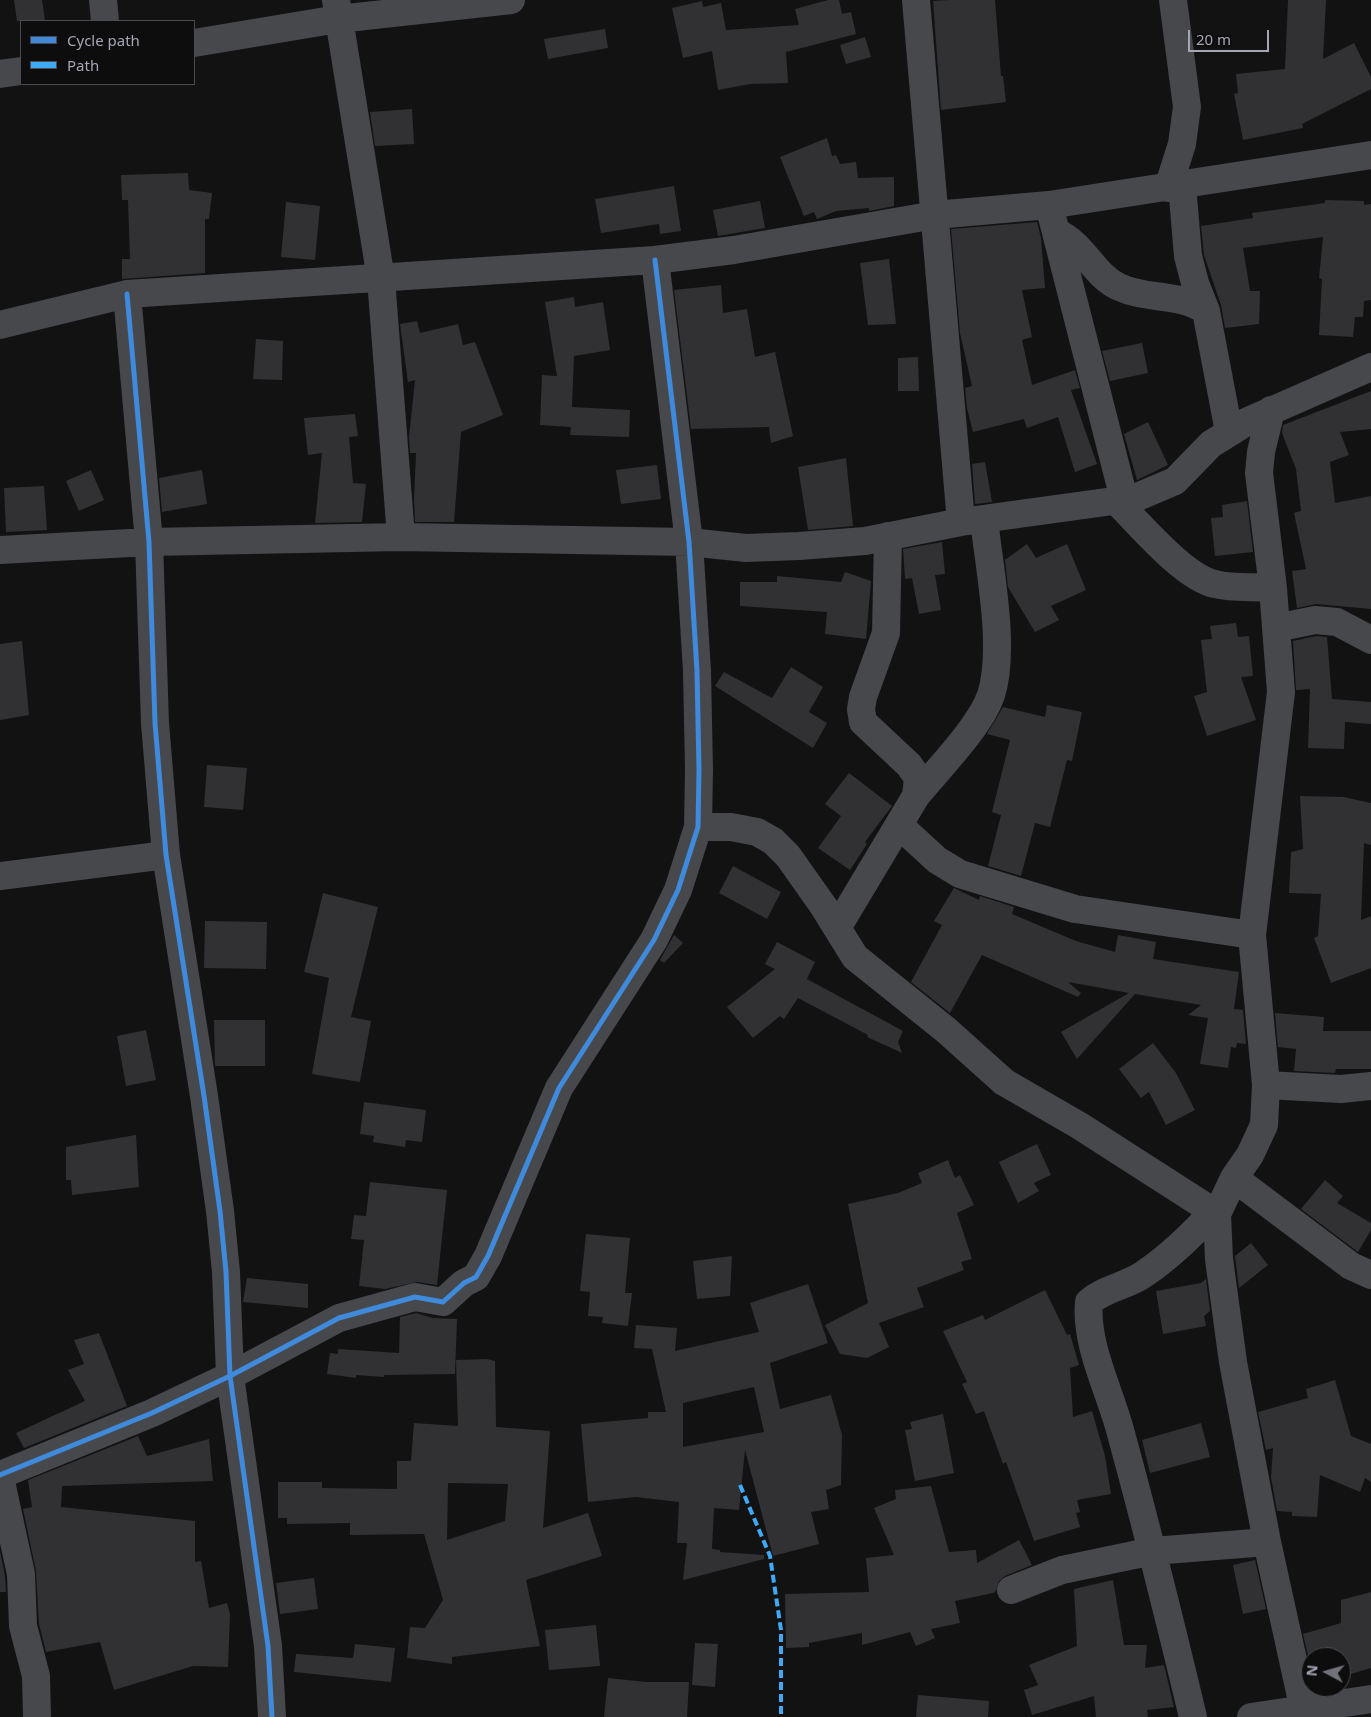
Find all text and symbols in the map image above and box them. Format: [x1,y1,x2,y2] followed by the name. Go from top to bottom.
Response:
[20,20,195,85] legend
[1191,20,1272,52] scale bar
[1196,29,1231,49] text: 20 m
[67,30,140,50] text: Cycle path
[67,55,99,75] text: Path
[1301,1647,1351,1697] north arrow
[1302,1664,1322,1677] text: N

